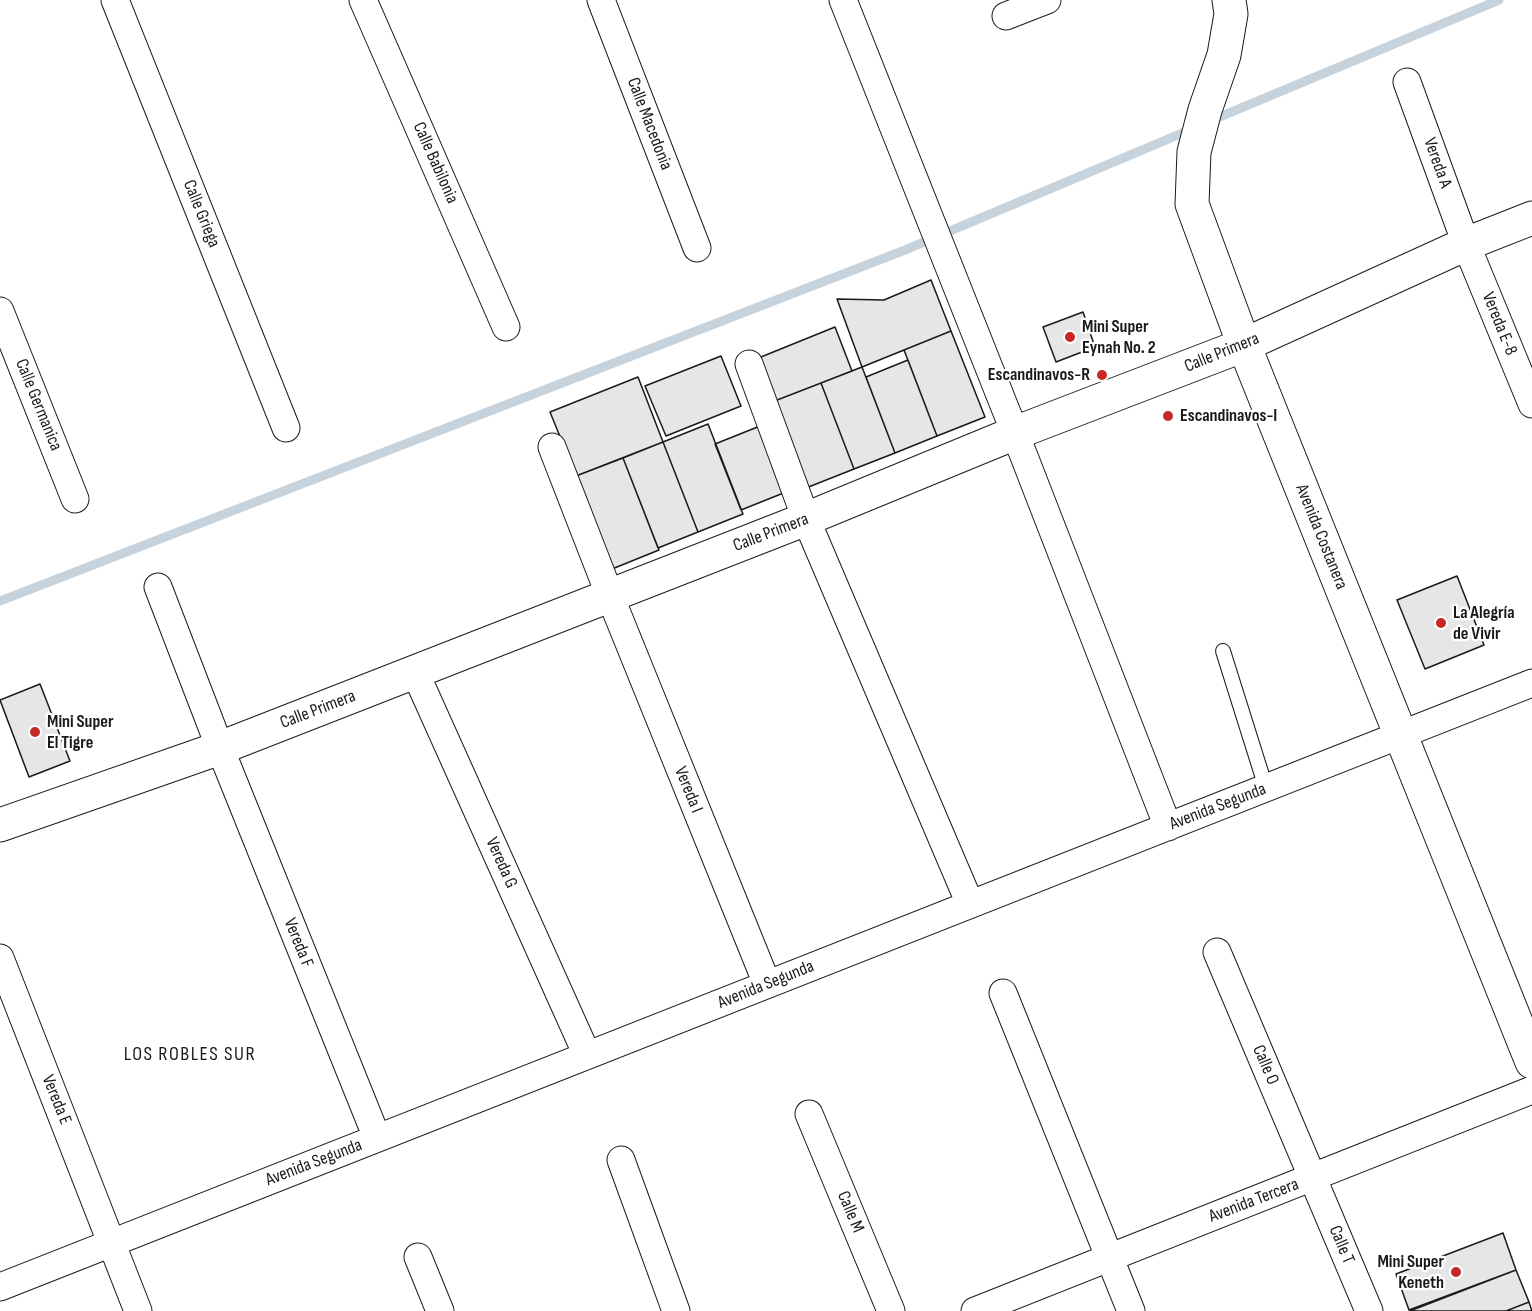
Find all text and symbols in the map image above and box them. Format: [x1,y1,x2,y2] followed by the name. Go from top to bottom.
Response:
[622,75,676,173] street label: Calle Macedonia
[407,119,463,207] street label: Calle Babilonia
[1418,135,1456,191] street label: Vereda A
[178,177,224,251] street label: Calle Griega
[1477,289,1521,359] street label: Vereda E-8
[1082,316,1156,358] place label: Mini Super Eynah No. 2
[1181,328,1263,378] street label: Calle Primera
[1063,330,1077,344] marker: Mini Super Eynah No. 2
[10,356,66,454] street label: Calle Germanica
[988,364,1090,386] place label: Escandinavos-R
[1095,368,1109,382] marker: Escandinavos-R
[1180,405,1277,427] place label: Escandinavos-I
[1161,409,1175,423] marker: Escandinavos-I
[1290,481,1352,593] street label: Avenida Costanera
[730,509,812,557] street label: Calle Primera
[1453,602,1515,644] place label: La Alegría de Vivir
[1434,616,1448,630] marker: La Alegría de Vivir
[277,686,359,734] street label: Calle Primera
[47,711,114,754] place label: Mini Super El Tigre
[28,725,42,739] marker: Mini Super El Tigre
[669,764,707,816] street label: Vereda I
[1167,779,1269,835] street label: Avenida Segunda
[480,834,522,892] street label: Vereda G
[278,915,318,971] street label: Vereda F
[715,956,817,1014] street label: Avenida Segunda
[1247,1042,1283,1088] street label: Calle O
[124,1043,256,1067] district label: LOS ROBLES SUR
[36,1072,76,1128] street label: Vereda E
[263,1135,365,1191] street label: Avenida Segunda
[1206,1174,1302,1228] street label: Avenida Tercera
[832,1188,868,1236] street label: Calle M
[1323,1223,1359,1267] street label: Calle T
[1377,1251,1444,1294] place label: Mini Super Keneth
[1449,1265,1463,1279] marker: Mini Super Keneth

